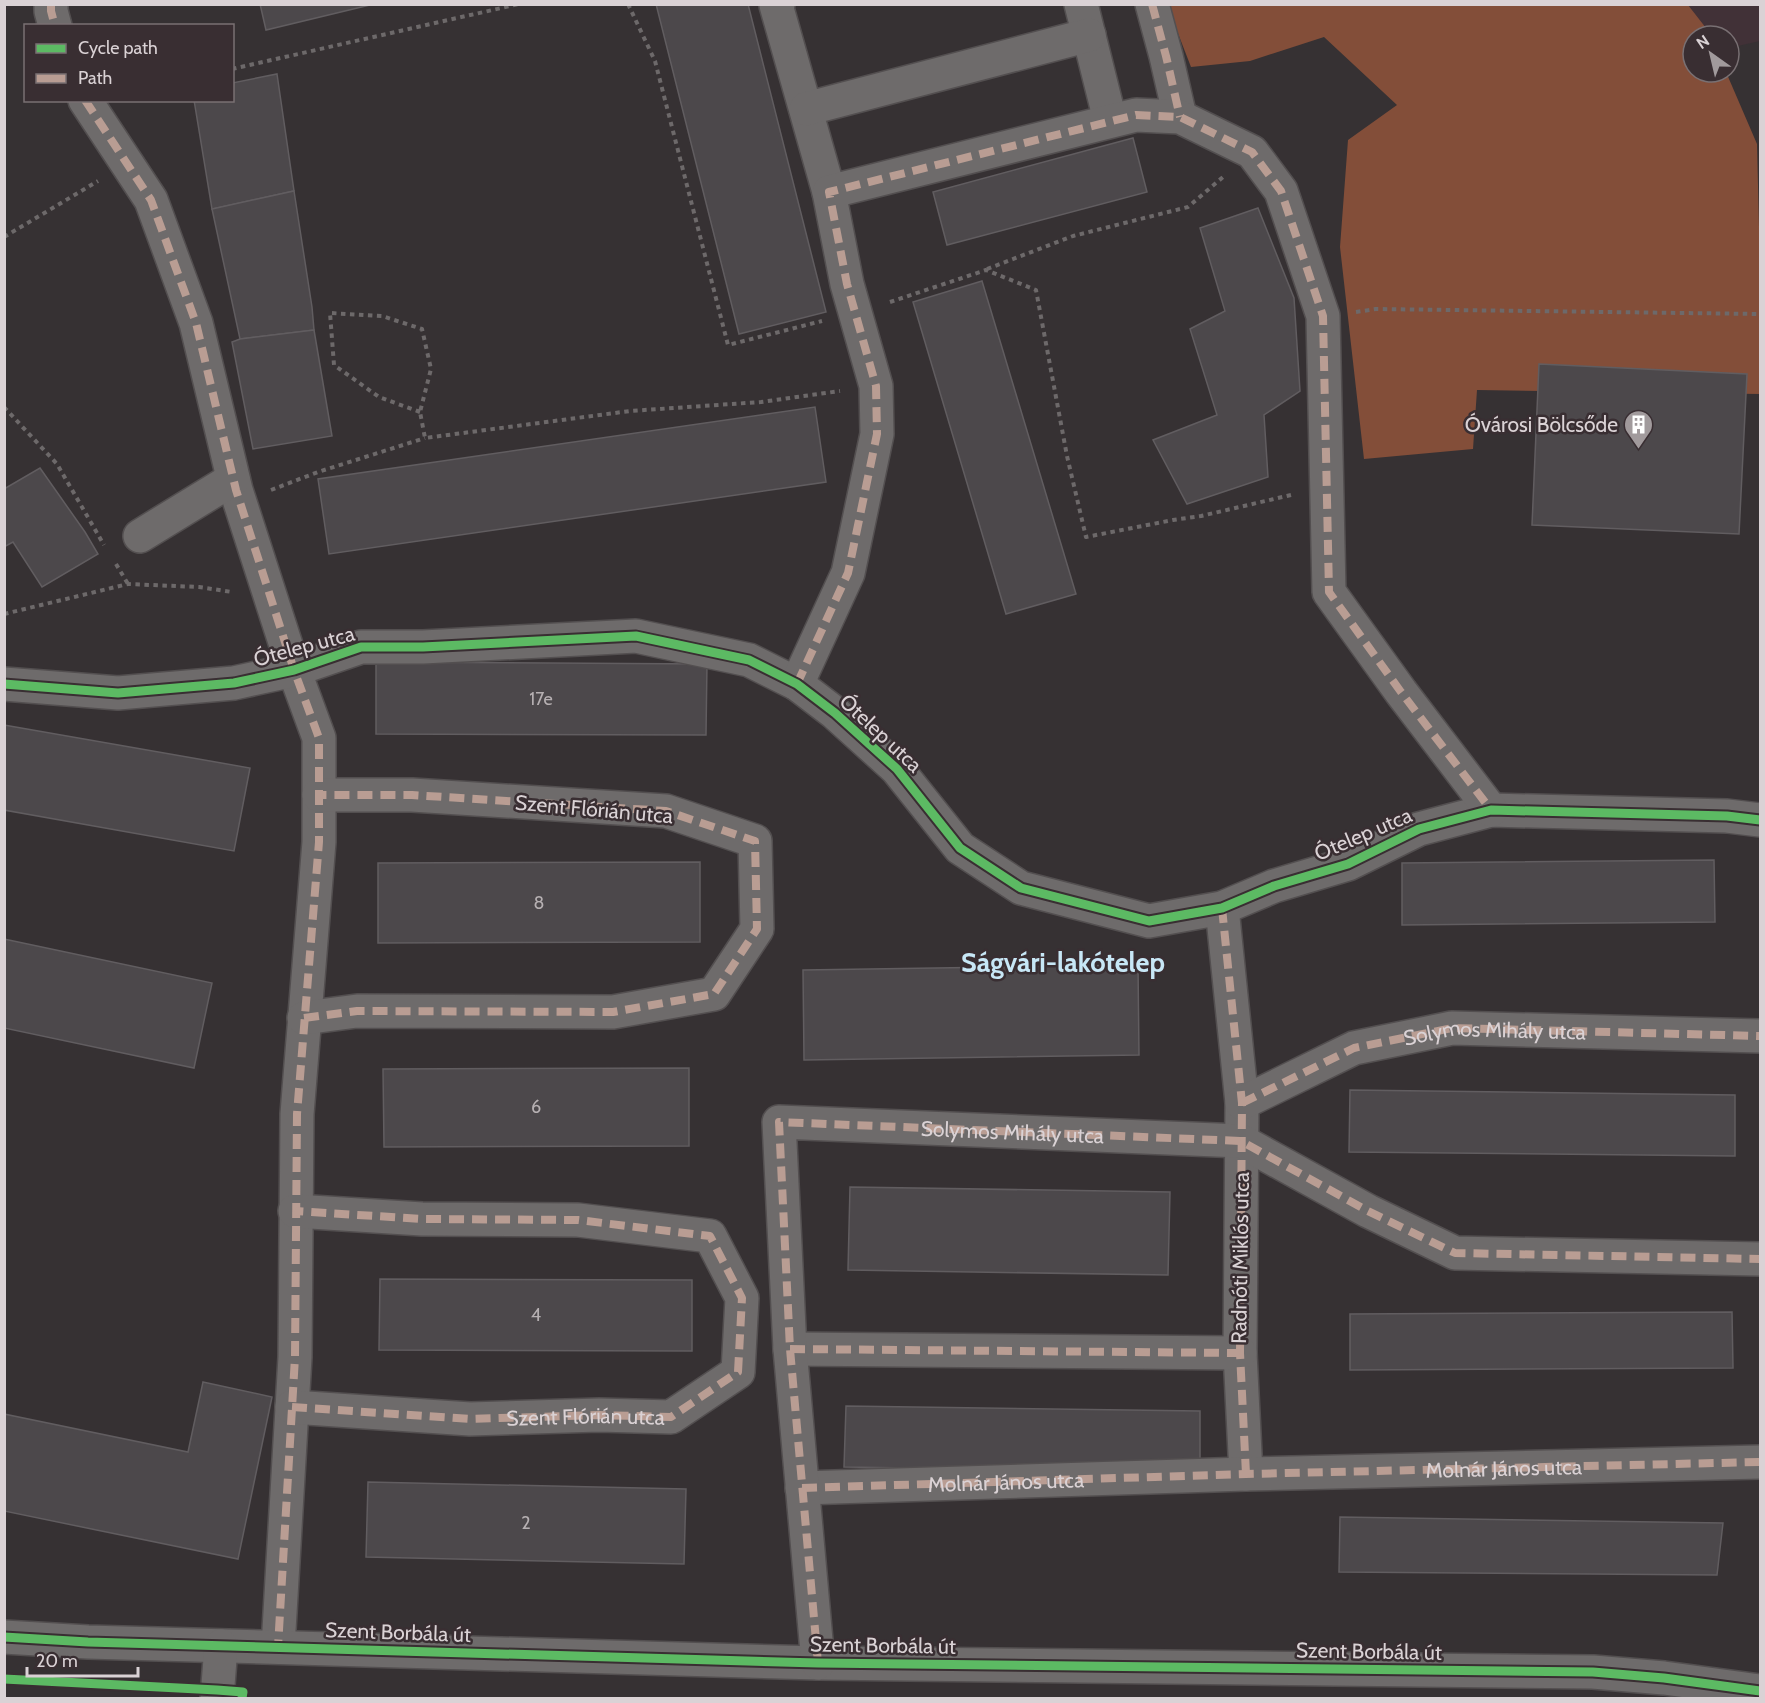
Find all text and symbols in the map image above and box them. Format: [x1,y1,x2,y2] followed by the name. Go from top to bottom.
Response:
[24,24,234,102] legend
[1681,24,1741,84] north arrow
[1693,31,1713,53] text: N
[78,37,158,59] text: Cycle path
[78,67,112,89] text: Path
[1623,408,1655,450] building icon: Óvárosi Bölcsőde
[1465,412,1618,437] place label: Óvárosi Bölcsőde
[251,621,357,671] street label: Ótelep utca
[529,688,553,710] house number: 17e
[835,689,927,777] street label: Ótelep utca
[514,790,674,828] street label: Szent Flórián utca
[1310,802,1416,866] street label: Ótelep utca
[534,892,544,914] house number: 8
[961,946,1165,979] district label: Ságvári-lakótelep
[1401,1014,1586,1050] street label: Solymos Mihály utca
[531,1096,541,1118] house number: 6
[920,1115,1104,1148] street label: Solymos Mihály utca
[1226,1172,1254,1344] street label: Radnóti Miklós utca
[531,1304,541,1326] house number: 4
[506,1402,665,1430] street label: Szent Flórián utca
[1425,1454,1582,1482] street label: Molnár János utca
[927,1467,1084,1497] street label: Molnár János utca
[521,1512,531,1534] house number: 2
[325,1617,471,1647] street label: Szent Borbála út
[810,1631,956,1659] street label: Szent Borbála út
[1296,1637,1442,1665] street label: Szent Borbála út
[27,1640,138,1678] scale bar
[36,1650,78,1672] text: 20 m

